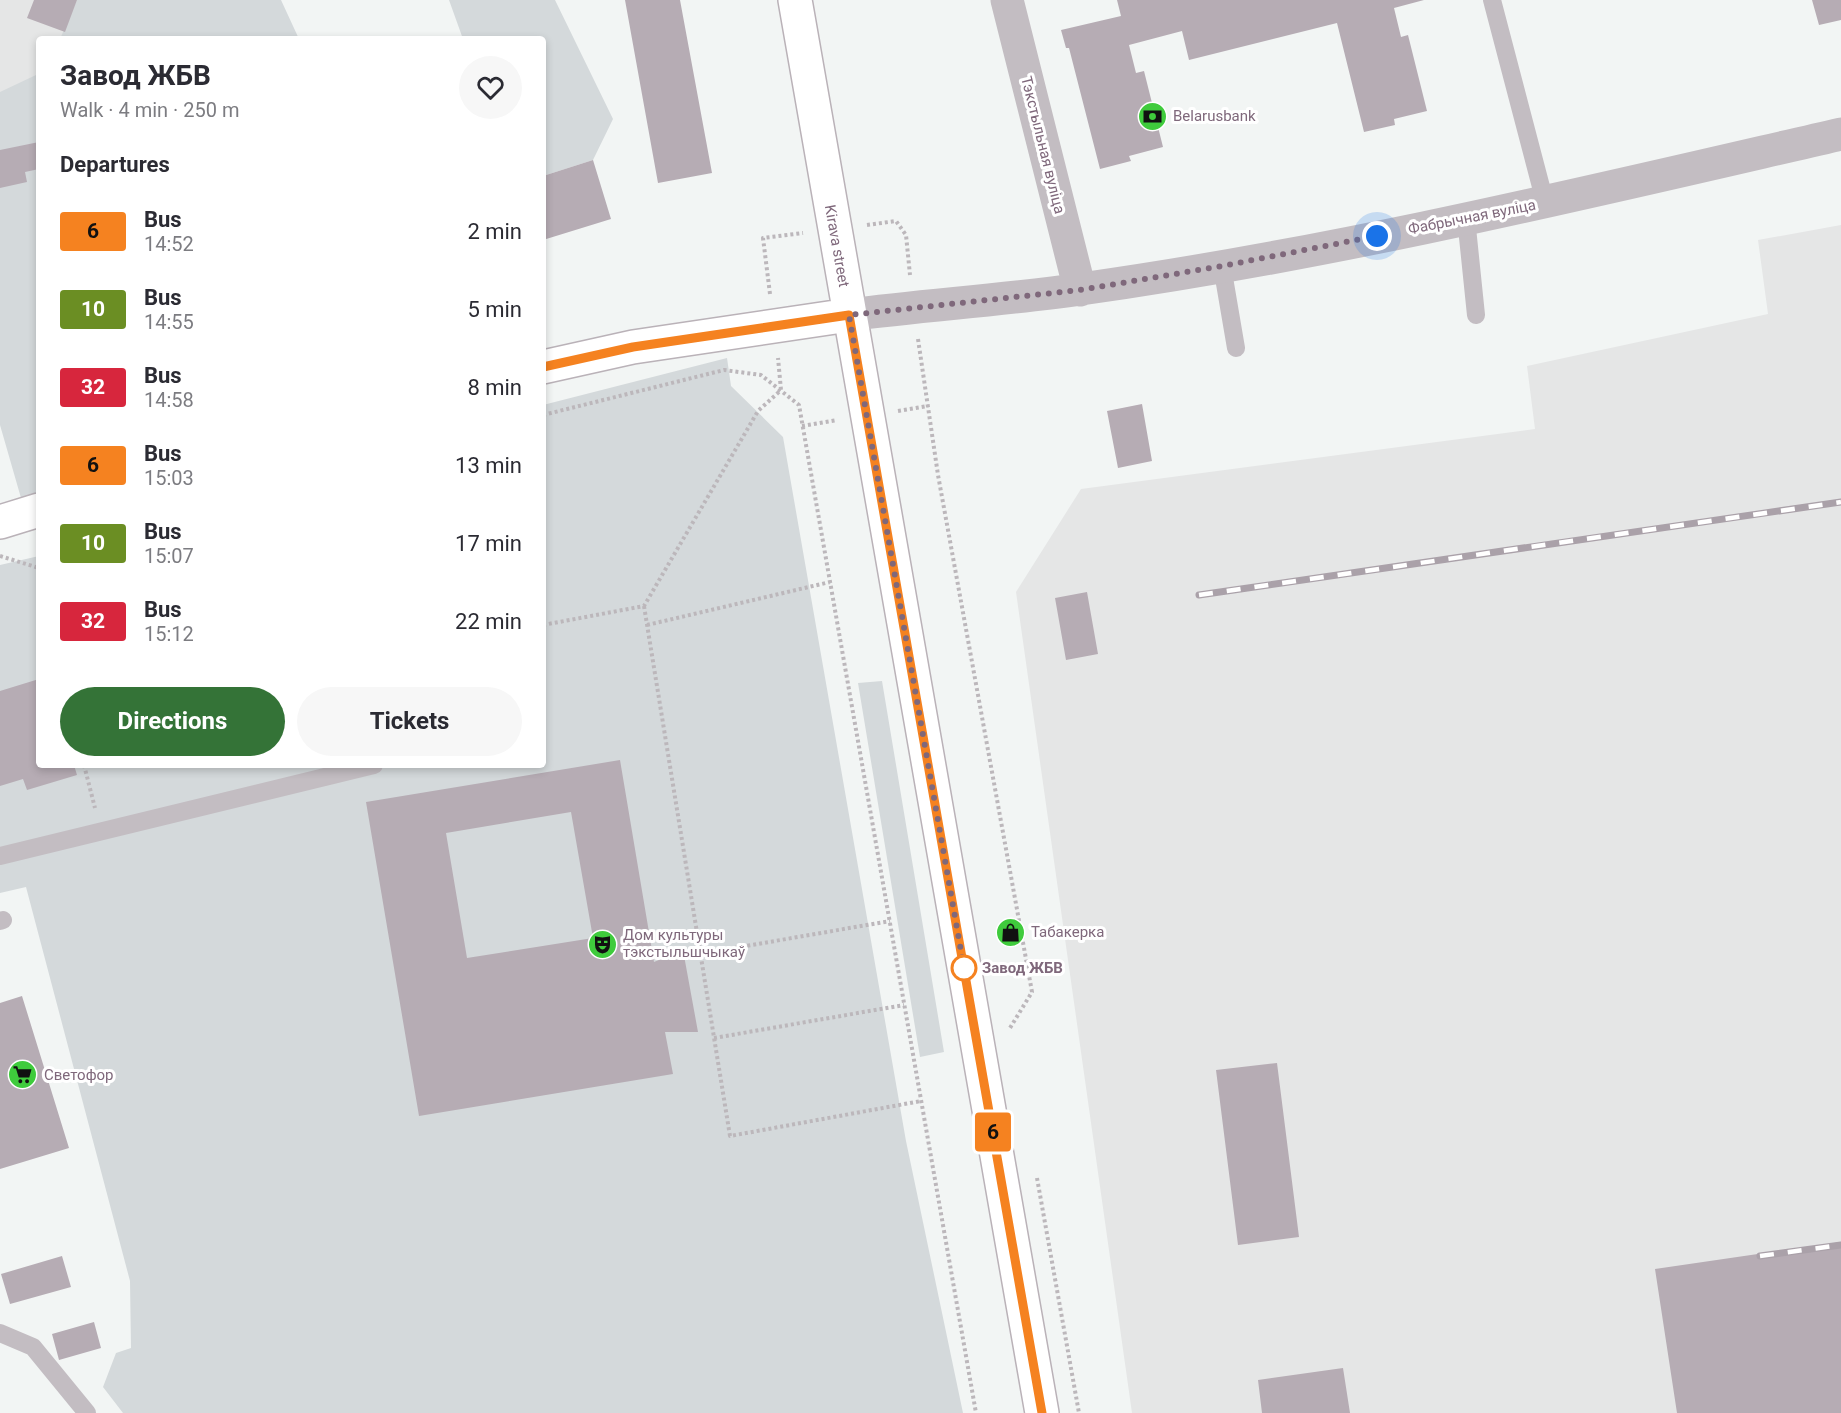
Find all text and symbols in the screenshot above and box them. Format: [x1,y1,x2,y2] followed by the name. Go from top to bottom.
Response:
[459,56,522,119] button: heart
[60,59,211,92] text: Завод ЖБВ
[1017,74,1069,216] street label: Тэкстыльная вуліца
[60,98,239,122] text: Walk · 4 min · 250 m
[1136,100,1168,132] bank icon: Belarusbank
[1173,107,1256,125] place label: Belarusbank
[60,152,170,177] text: Departures
[1407,196,1537,238] street label: Фабрычная вуліца
[821,203,853,289] street label: Kirava street
[144,207,182,232] text: Bus
[87,219,99,243] text: 6
[467,219,522,244] text: 2 min
[1362,221,1392,251] your location
[144,232,194,256] text: 14:52
[144,285,182,310] text: Bus
[81,297,105,321] text: 10
[467,297,522,322] text: 5 min
[144,310,194,334] text: 14:55
[144,363,182,388] text: Bus
[81,375,105,399] text: 32
[467,375,522,400] text: 8 min
[144,388,194,412] text: 14:58
[144,441,182,466] text: Bus
[87,453,99,477] text: 6
[455,453,522,478] text: 13 min
[144,466,194,490] text: 15:03
[144,519,182,544] text: Bus
[81,531,105,555] text: 10
[455,531,522,556] text: 17 min
[144,544,194,568] text: 15:07
[144,597,182,622] text: Bus
[81,609,105,633] text: 32
[455,609,522,634] text: 22 min
[144,622,194,646] text: 15:12
[60,687,285,756] button: Directions
[297,687,522,756] button: Tickets
[994,916,1026,948] shop icon: Табакерка
[1031,923,1104,941] place label: Табакерка
[623,926,745,961] place label: Дом культуры тэкстыльшчыкаў
[586,928,618,960] theatre icon: Дом культуры тэкстыльшчыкаў
[951,955,977,981] marker: Завод ЖБВ
[982,959,1063,977] place label: Завод ЖБВ
[7,1059,39,1091] supermarket icon: Светофор
[44,1066,114,1084] place label: Светофор
[974,1112,1012,1152] line badge: 6
[987,1120,999,1144] text: 6

